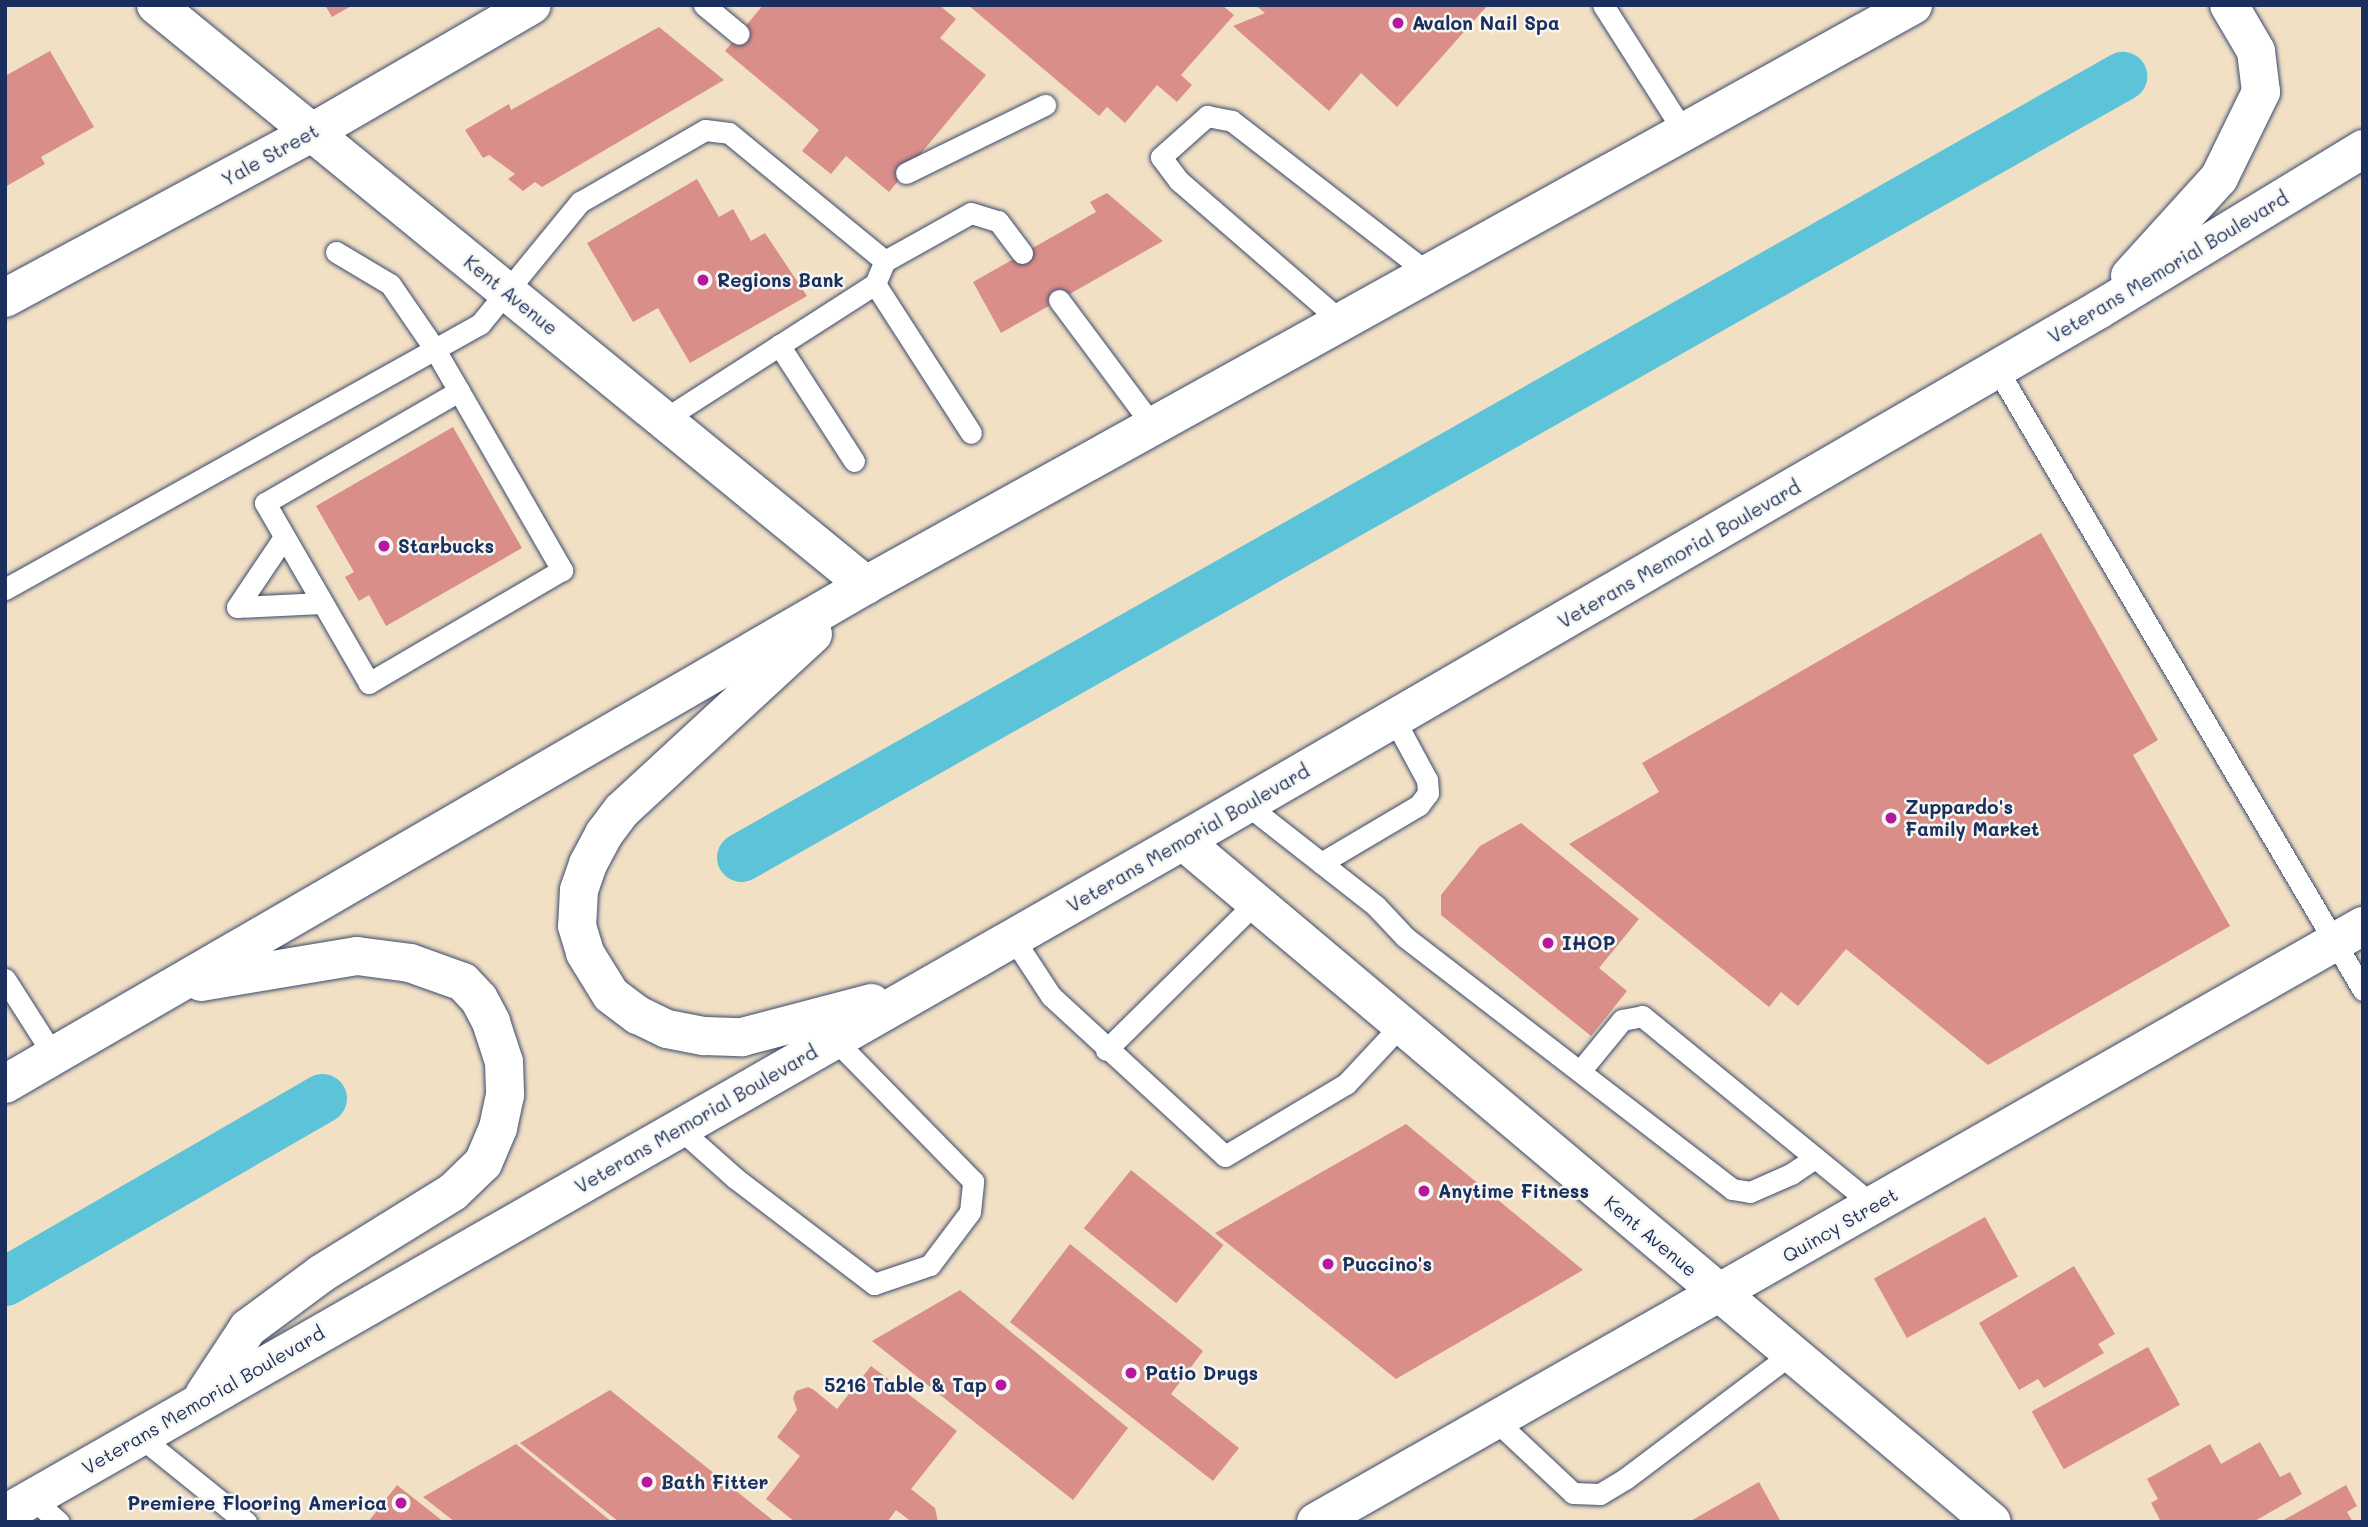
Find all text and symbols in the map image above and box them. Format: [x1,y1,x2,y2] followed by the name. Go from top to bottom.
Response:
[1412,12,1560,34] place label: Avalon Nail Spa
[1390,15,1406,31] marker: Avalon Nail Spa
[218,119,322,191] street label: Yale Street
[2044,186,2292,348] street label: Veterans Memorial Boulevard
[460,250,562,340] street label: Kent Avenue
[717,269,844,291] place label: Regions Bank
[695,272,711,288] marker: Regions Bank
[1554,475,1804,633] street label: Veterans Memorial Boulevard
[398,535,494,557] place label: Starbucks
[376,538,392,554] marker: Starbucks
[1063,759,1313,917] street label: Veterans Memorial Boulevard
[1905,796,2040,840] place label: Zuppardo's Family Market
[1883,810,1899,826] marker: Zuppardo's Family Market
[1562,932,1615,954] place label: IHOP
[1540,935,1556,951] marker: IHOP
[571,1040,821,1198] street label: Veterans Memorial Boulevard
[1438,1180,1589,1202] place label: Anytime Fitness
[1416,1183,1432,1199] marker: Anytime Fitness
[1778,1183,1902,1267] street label: Quincy Street
[1600,1191,1702,1281] street label: Kent Avenue
[1342,1253,1432,1275] place label: Puccino's
[1320,1256,1336,1272] marker: Puccino's
[78,1321,328,1479] street label: Veterans Memorial Boulevard
[1145,1362,1258,1384] place label: Patio Drugs
[1123,1365,1139,1381] marker: Patio Drugs
[824,1374,987,1396] place label: 5216 Table & Tap
[993,1377,1009,1393] marker: 5216 Table & Tap
[661,1471,768,1493] place label: Bath Fitter
[639,1474,655,1490] marker: Bath Fitter
[127,1492,387,1514] place label: Premiere Flooring America
[393,1495,409,1511] marker: Premiere Flooring America

